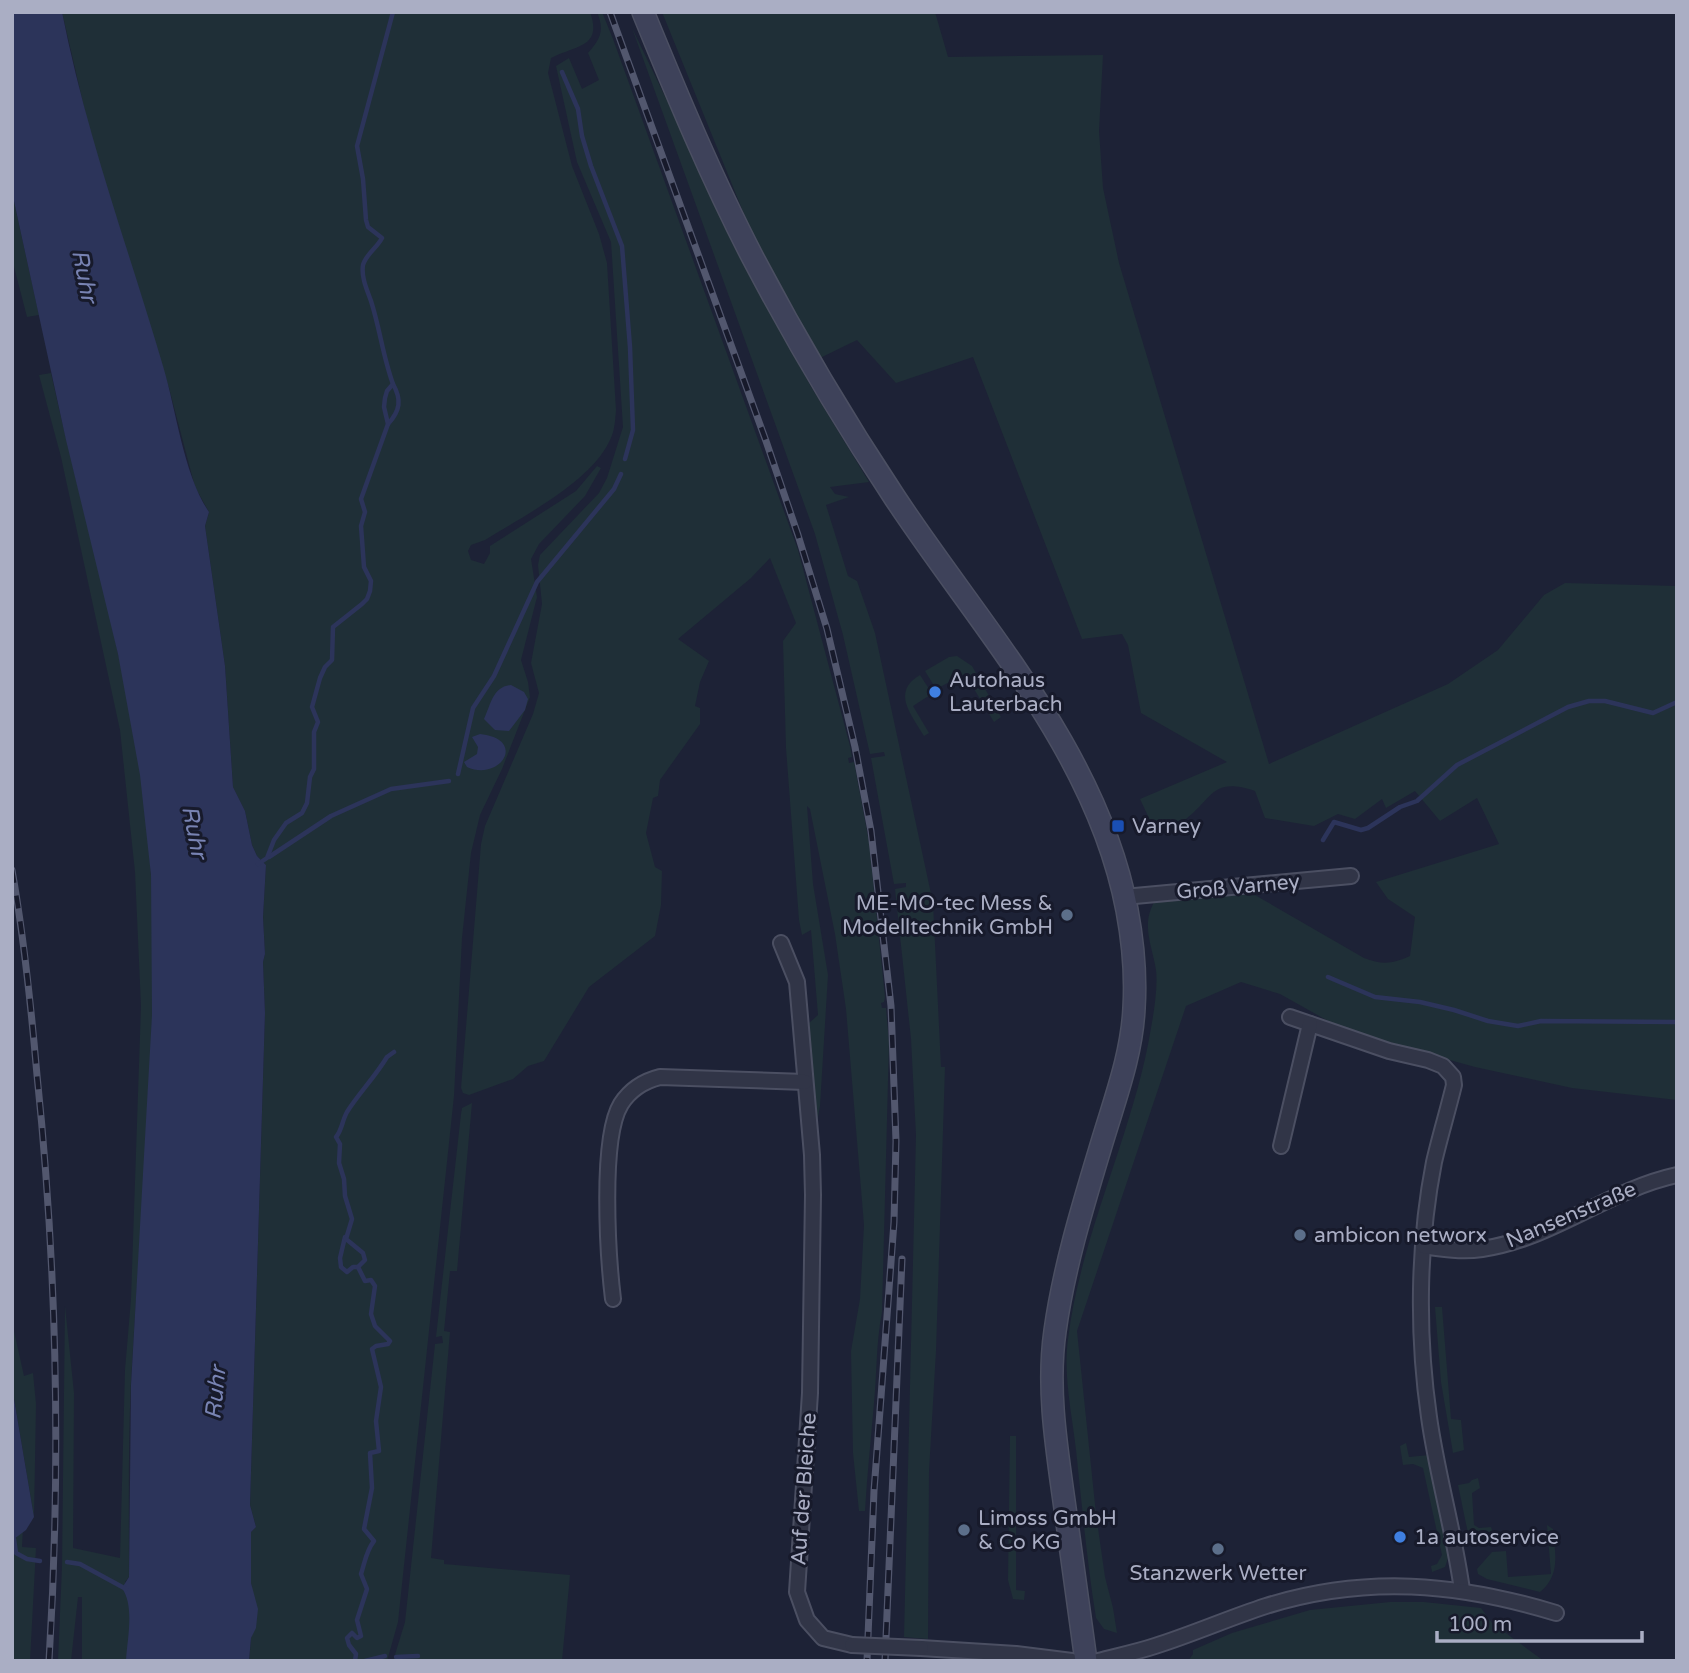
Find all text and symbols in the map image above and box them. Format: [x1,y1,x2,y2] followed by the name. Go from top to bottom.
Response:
[65,247,103,308] water label: Ruhr
[949,668,1062,717] place label: Autohaus Lauterbach
[927,684,943,700] marker: Autohaus Lauterbach
[175,803,213,864] water label: Ruhr
[1132,814,1201,839] place label: Varney
[1110,818,1126,834] marker: Varney
[1175,869,1301,905] street label: Groß Varney
[842,891,1053,940] place label: ME-MO-tec Mess & Modelltechnik GmbH
[1059,907,1075,923] marker: ME-MO-tec Mess & Modelltechnik GmbH
[1502,1176,1640,1254] street label: Nansenstraße
[1314,1223,1487,1248] place label: ambicon networx
[1292,1227,1308,1243] marker: ambicon networx
[199,1362,233,1421] water label: Ruhr
[786,1412,822,1566] street label: Auf der Bleiche
[978,1506,1117,1555] place label: Limoss GmbH & Co KG
[956,1522,972,1538] marker: Limoss GmbH & Co KG
[1414,1525,1559,1550] place label: 1a autoservice
[1392,1529,1408,1545] marker: 1a autoservice
[1210,1541,1226,1557] marker: Stanzwerk Wetter
[1130,1561,1306,1586] place label: Stanzwerk Wetter
[1437,1600,1642,1644] scale bar
[1448,1612,1512,1637] text: 100 m

